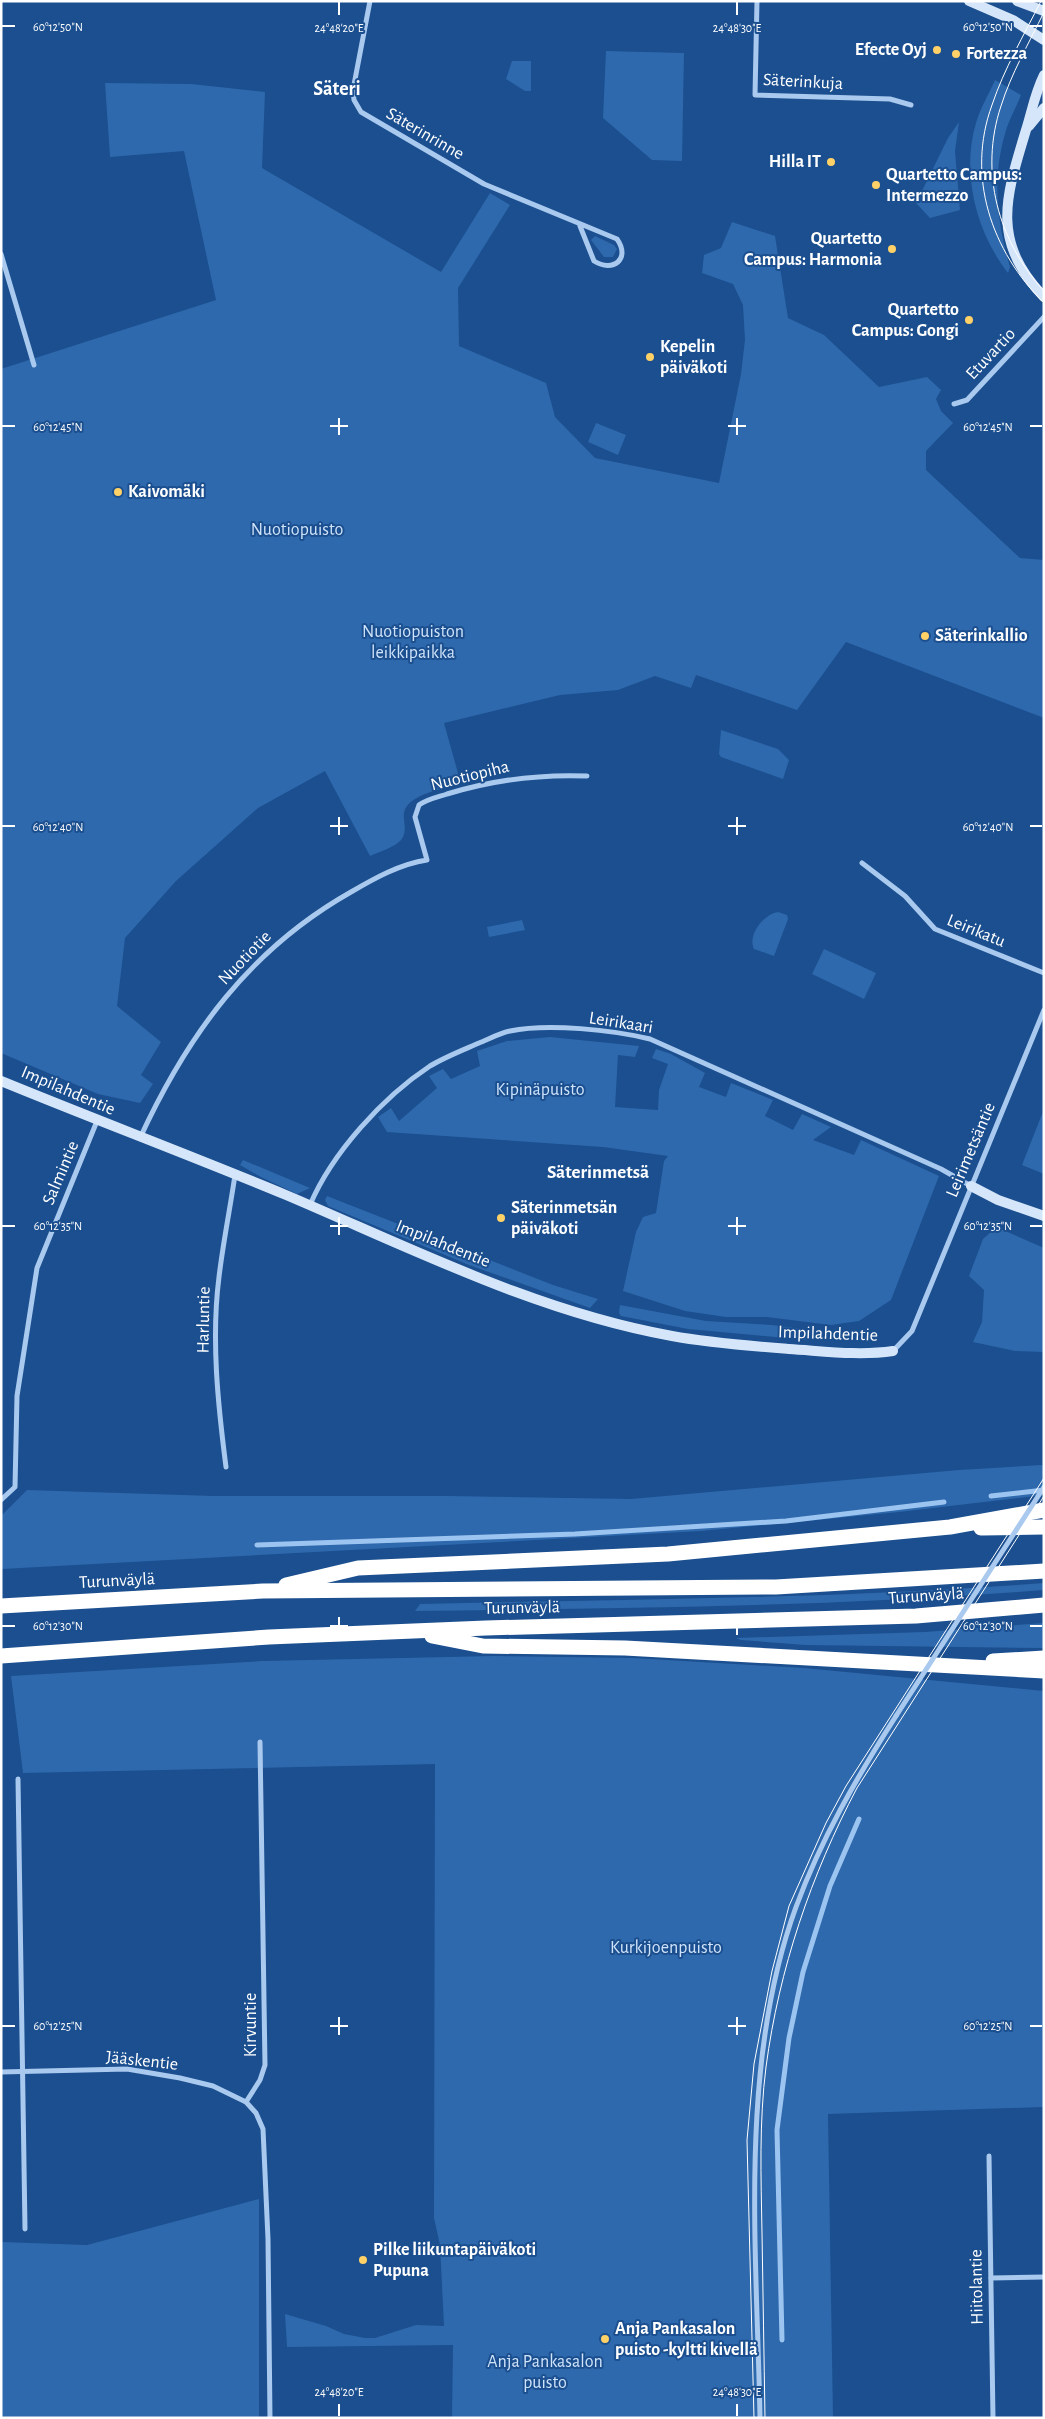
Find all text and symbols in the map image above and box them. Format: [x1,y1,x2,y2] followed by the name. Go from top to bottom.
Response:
[33,21,83,33] text: 60°12'50"N
[963,21,1013,33] text: 60°12'50"N
[314,22,364,34] text: 24°48'20"E
[713,22,762,34] text: 24°48'30"E
[855,41,927,59] place label: Efecte Oyj
[931,44,943,56] marker: Efecte Oyj
[966,45,1028,63] place label: Fortezza
[950,48,962,60] marker: Fortezza
[762,71,844,93] street label: Säterinkuja
[313,79,361,99] district label: Säteri
[383,105,467,163] street label: Säterinrinne
[769,153,821,171] place label: Hilla IT
[825,156,837,168] marker: Hilla IT
[886,166,1022,205] place label: Quartetto Campus: Intermezzo
[870,179,882,191] marker: Quartetto Campus: Intermezzo
[744,230,882,269] place label: Quartetto Campus: Harmonia
[886,243,898,255] marker: Quartetto Campus: Harmonia
[852,301,959,340] place label: Quartetto Campus: Gongi
[963,314,975,326] marker: Quartetto Campus: Gongi
[963,325,1019,383] street label: Etuvartio
[660,338,727,377] place label: Kepelin päiväkoti
[644,351,656,363] marker: Kepelin päiväkoti
[33,421,83,433] text: 60°12'45"N
[963,421,1013,433] text: 60°12'45"N
[128,483,205,501] place label: Kaivomäki
[112,486,124,498] marker: Kaivomäki
[251,521,344,539] park label: Nuotiopuisto
[362,623,464,662] park label: Nuotiopuiston leikkipaikka
[935,627,1028,645] place label: Säterinkallio
[919,630,931,642] marker: Säterinkallio
[429,758,511,794] street label: Nuotiopiha
[33,821,83,833] text: 60°12'40"N
[963,821,1013,833] text: 60°12'40"N
[944,911,1008,951] street label: Leirikatu
[215,927,275,989] street label: Nuotiotie
[588,1009,654,1037] street label: Leirikaari
[18,1063,118,1119] street label: Impilahdentie
[495,1081,585,1099] park label: Kipinäpuisto
[943,1100,999,1200] street label: Leirimetsäntie
[40,1138,82,1208] street label: Salmintie
[547,1163,649,1182] district label: Säterinmetsä
[511,1199,617,1238] place label: Säterinmetsän päiväkoti
[495,1212,507,1224] marker: Säterinmetsän päiväkoti
[393,1217,493,1271] street label: Impilahdentie
[34,1220,82,1232] text: 60°12'35"N
[964,1220,1012,1232] text: 60°12'35"N
[194,1286,214,1354] street label: Harluntie
[778,1323,878,1345] street label: Impilahdentie
[79,1570,155,1592] street label: Turunväylä
[887,1584,965,1608] street label: Turunväylä
[484,1598,560,1618] street label: Turunväylä
[33,1620,83,1632] text: 60°12'30"N
[963,1620,1013,1632] text: 60°12'30"N
[610,1939,722,1957] park label: Kurkijoenpuisto
[242,1993,260,2057] street label: Kirvuntie
[33,2020,83,2032] text: 60°12'25"N
[963,2020,1013,2032] text: 60°12'25"N
[105,2048,179,2074] street label: Jääskentie
[373,2241,536,2280] place label: Pilke liikuntapäiväkoti Pupuna
[967,2249,987,2325] street label: Hiitolantie
[357,2254,369,2266] marker: Pilke liikuntapäiväkoti Pupuna
[615,2320,758,2359] place label: Anja Pankasalon puisto -kyltti kivellä
[599,2333,611,2345] marker: Anja Pankasalon puisto -kyltti kivellä
[487,2353,603,2392] park label: Anja Pankasalon puisto
[314,2386,364,2398] text: 24°48'20"E
[713,2386,762,2398] text: 24°48'30"E

